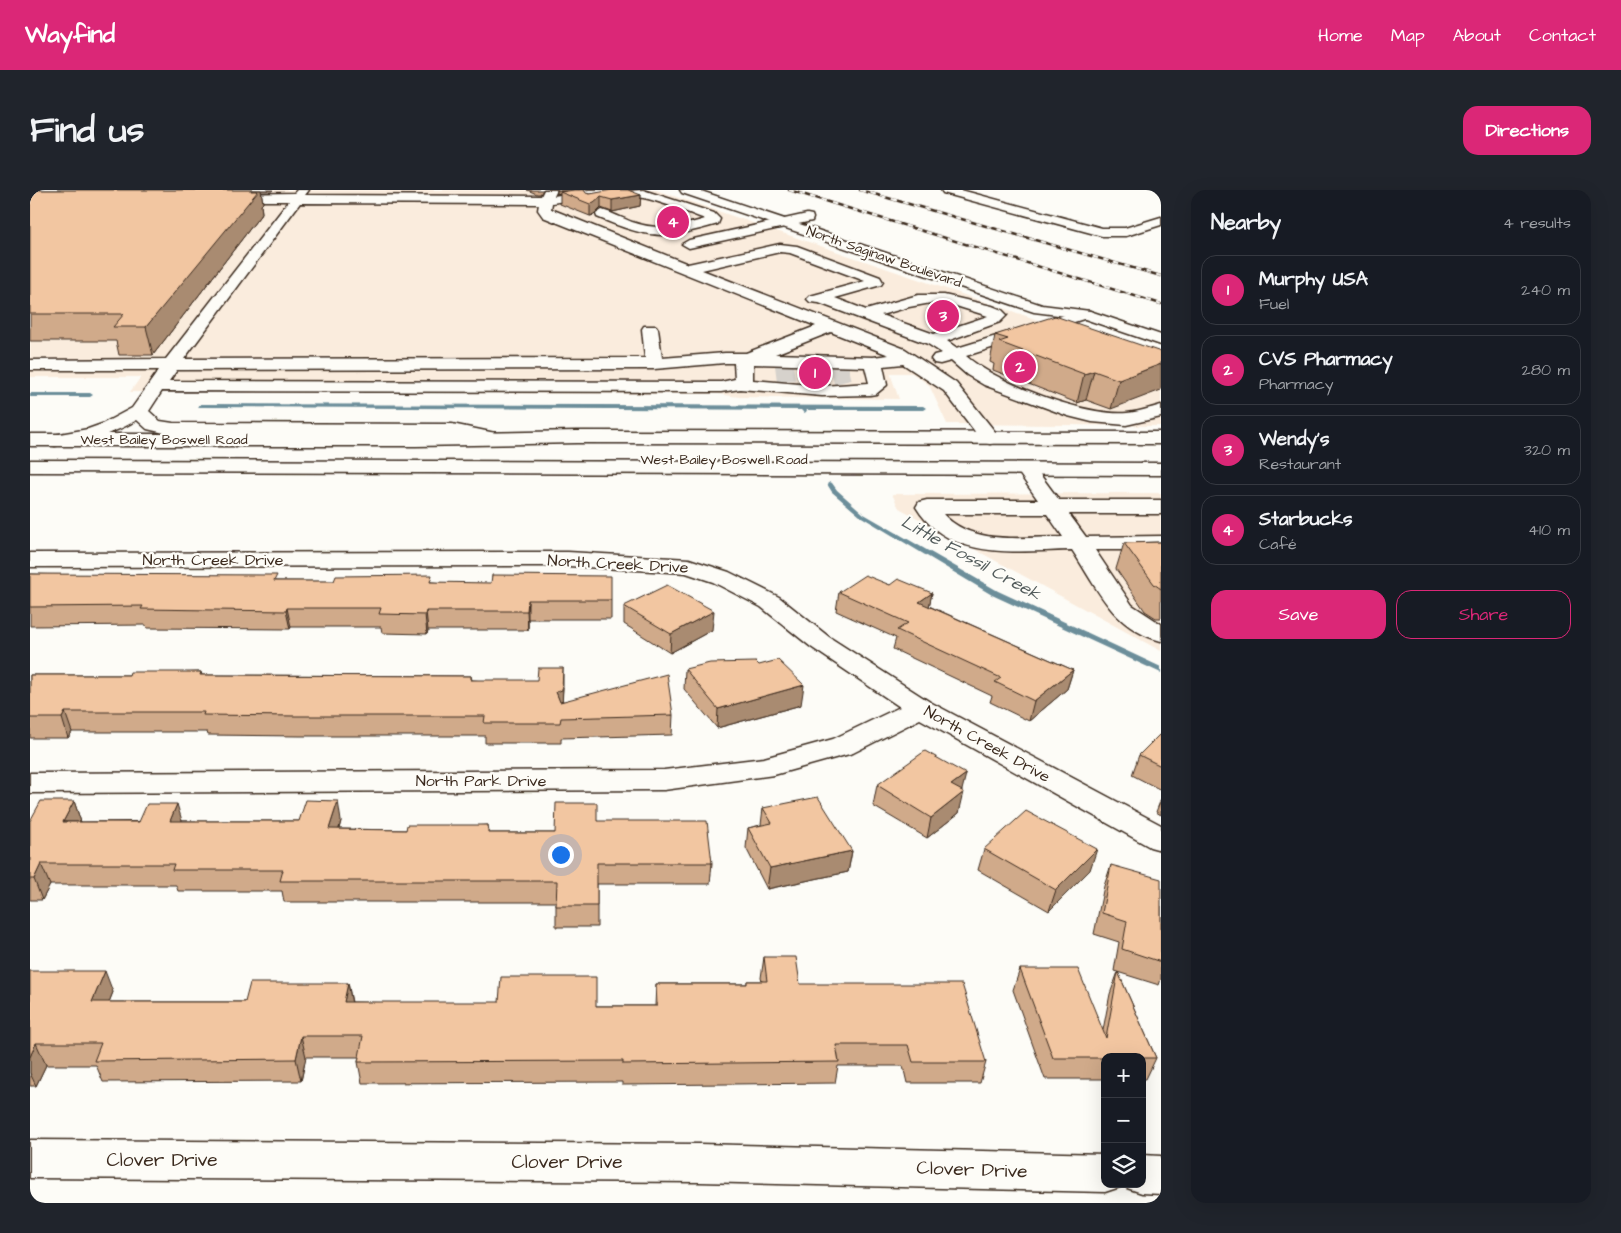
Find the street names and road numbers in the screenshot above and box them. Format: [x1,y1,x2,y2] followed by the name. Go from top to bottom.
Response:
[804,221,964,293] street label: North Saginaw Boulevard
[80,430,248,450] street label: West Bailey Boswell Road
[640,450,808,470] street label: West Bailey Boswell Road
[143,549,284,571] street label: North Creek Drive
[547,549,689,579] street label: North Creek Drive
[920,700,1054,788] street label: North Creek Drive
[416,770,547,792] street label: North Park Drive
[106,1147,218,1174] street label: Clover Drive
[511,1149,623,1176] street label: Clover Drive
[916,1155,1028,1185] street label: Clover Drive

